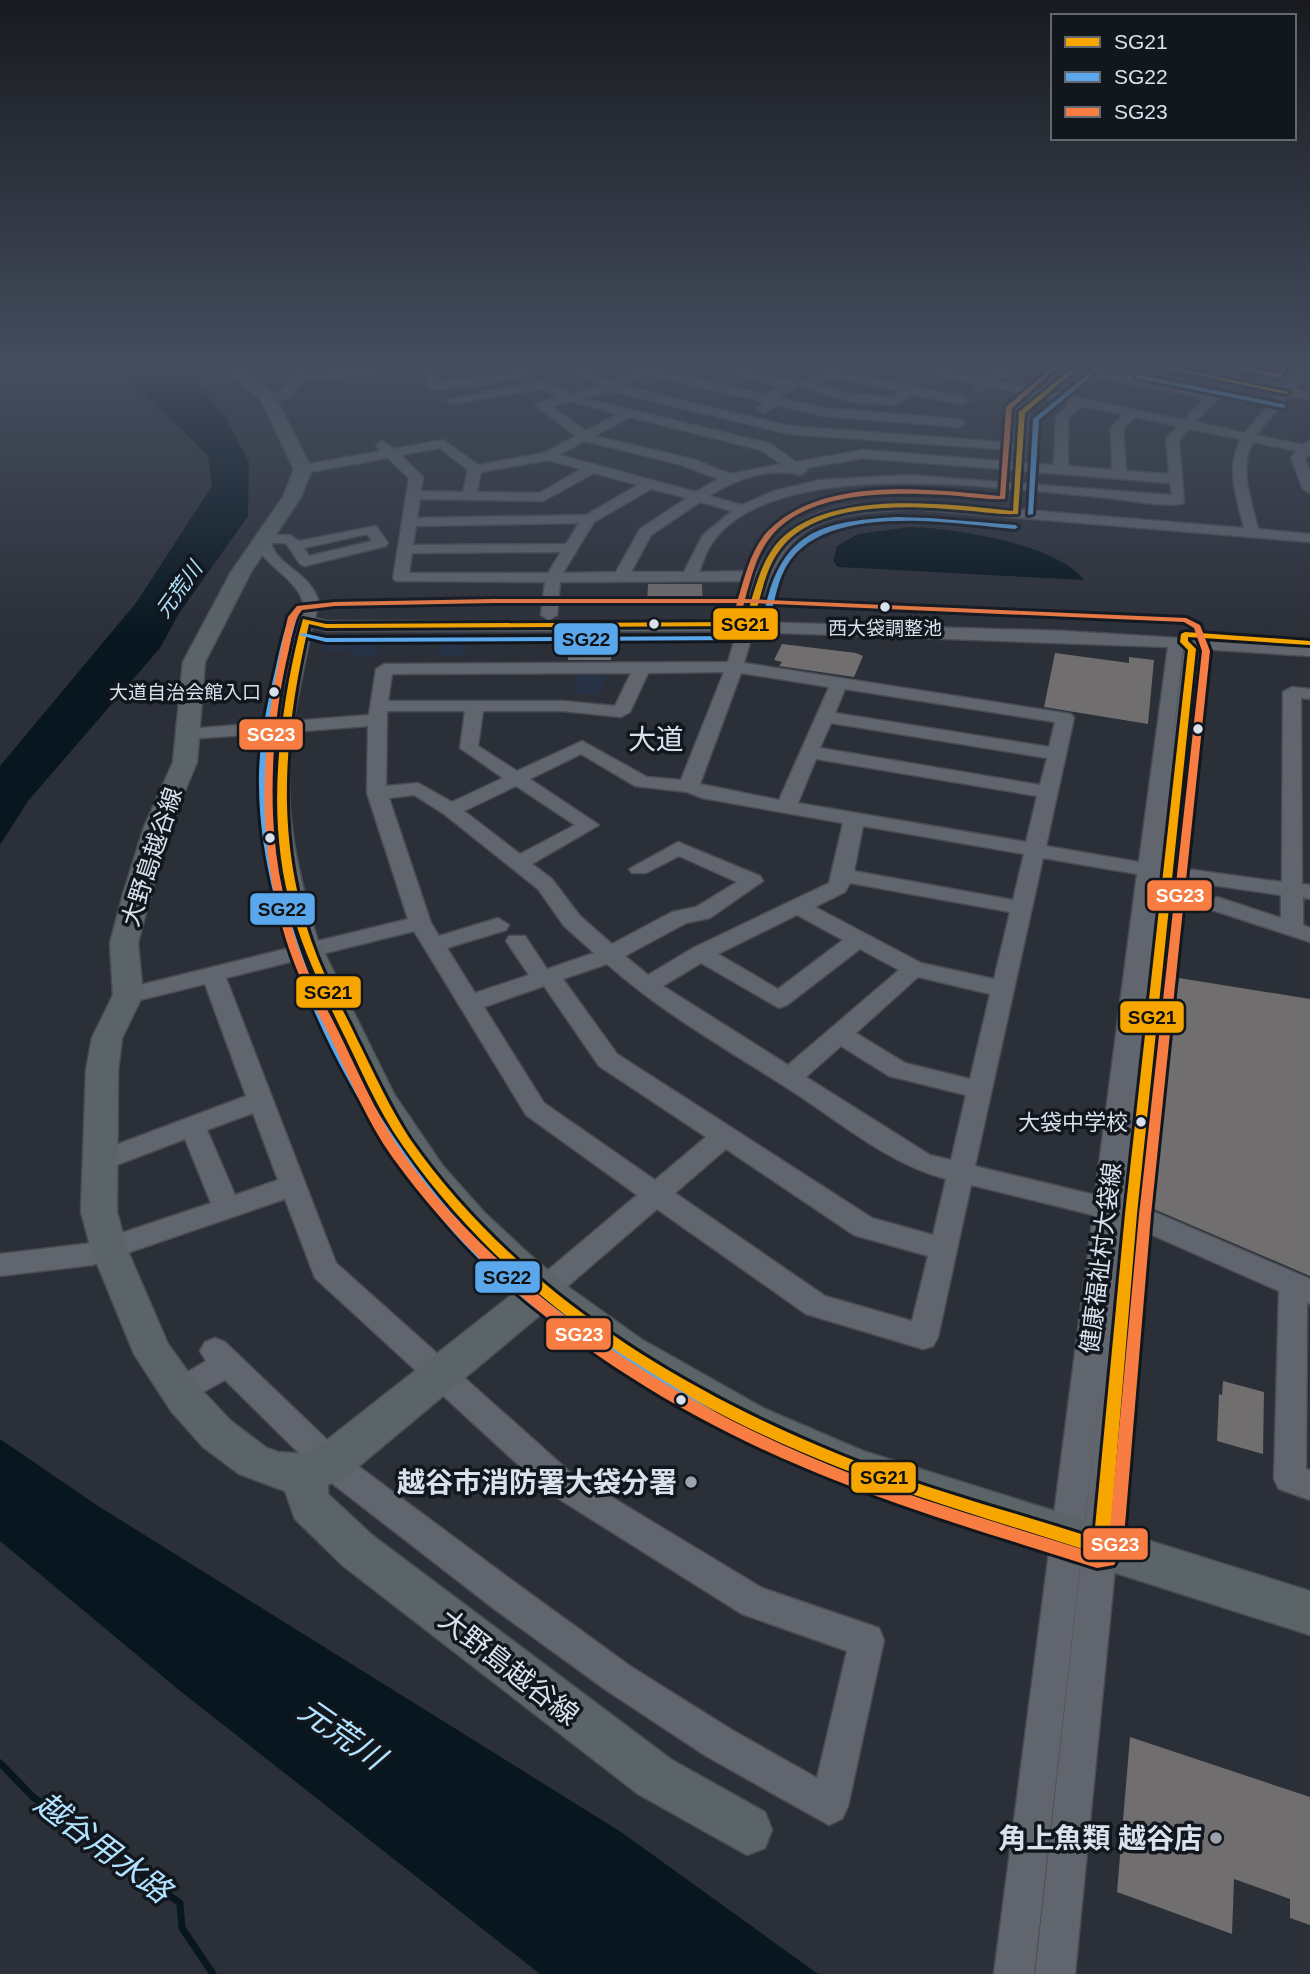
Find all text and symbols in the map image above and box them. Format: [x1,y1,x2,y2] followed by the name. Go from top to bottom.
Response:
[1051,14,1296,140] legend
[1114,30,1168,53] text: SG21
[1114,65,1168,88] text: SG22
[1114,100,1168,123] text: SG23
[151,556,208,622] water label: 元荒川
[878,600,892,614] marker: 西大袋調整池
[712,607,779,641] line badge: SG21
[721,614,770,635] text: SG21
[647,617,661,631] unlabelled marker
[828,618,942,639] place label: 西大袋調整池
[553,622,619,656] line badge: SG22
[562,629,610,650] text: SG22
[109,682,261,703] place label: 大道自治会館入口
[267,685,281,699] marker: 大道自治会館入口
[238,718,304,751] line badge: SG23
[1191,722,1205,736] unlabelled marker
[247,724,295,745] text: SG23
[628,724,684,755] district label: 大道
[116,784,187,929] street label: 大野島越谷線
[263,831,277,845] unlabelled marker
[1146,879,1213,912] line badge: SG23
[1156,885,1204,906] text: SG23
[249,892,316,926] line badge: SG22
[258,899,306,920] text: SG22
[295,975,362,1009] line badge: SG21
[304,982,353,1003] text: SG21
[1119,1000,1185,1034] line badge: SG21
[1128,1007,1177,1028] text: SG21
[1018,1110,1128,1135] place label: 大袋中学校
[1134,1115,1148,1129] marker: 大袋中学校
[1075,1161,1126,1355] street label: 健康福祉村大袋線
[474,1260,541,1294] line badge: SG22
[483,1267,531,1288] text: SG22
[545,1317,612,1351] line badge: SG23
[555,1324,603,1345] text: SG23
[674,1393,688,1407] unlabelled marker
[850,1461,917,1494] line badge: SG21
[397,1467,677,1498] place label: 越谷市消防署大袋分署
[860,1467,909,1488] text: SG21
[683,1474,699,1490] marker: 越谷市消防署大袋分署
[1082,1527,1149,1561] line badge: SG23
[1091,1534,1139,1555] text: SG23
[433,1603,584,1731] street label: 大野島越谷線
[292,1692,394,1778] water label: 元荒川
[28,1784,180,1911] water label: 越谷用水路
[998,1823,1202,1854] place label: 角上魚類 越谷店
[1208,1830,1224,1846] marker: 角上魚類 越谷店

